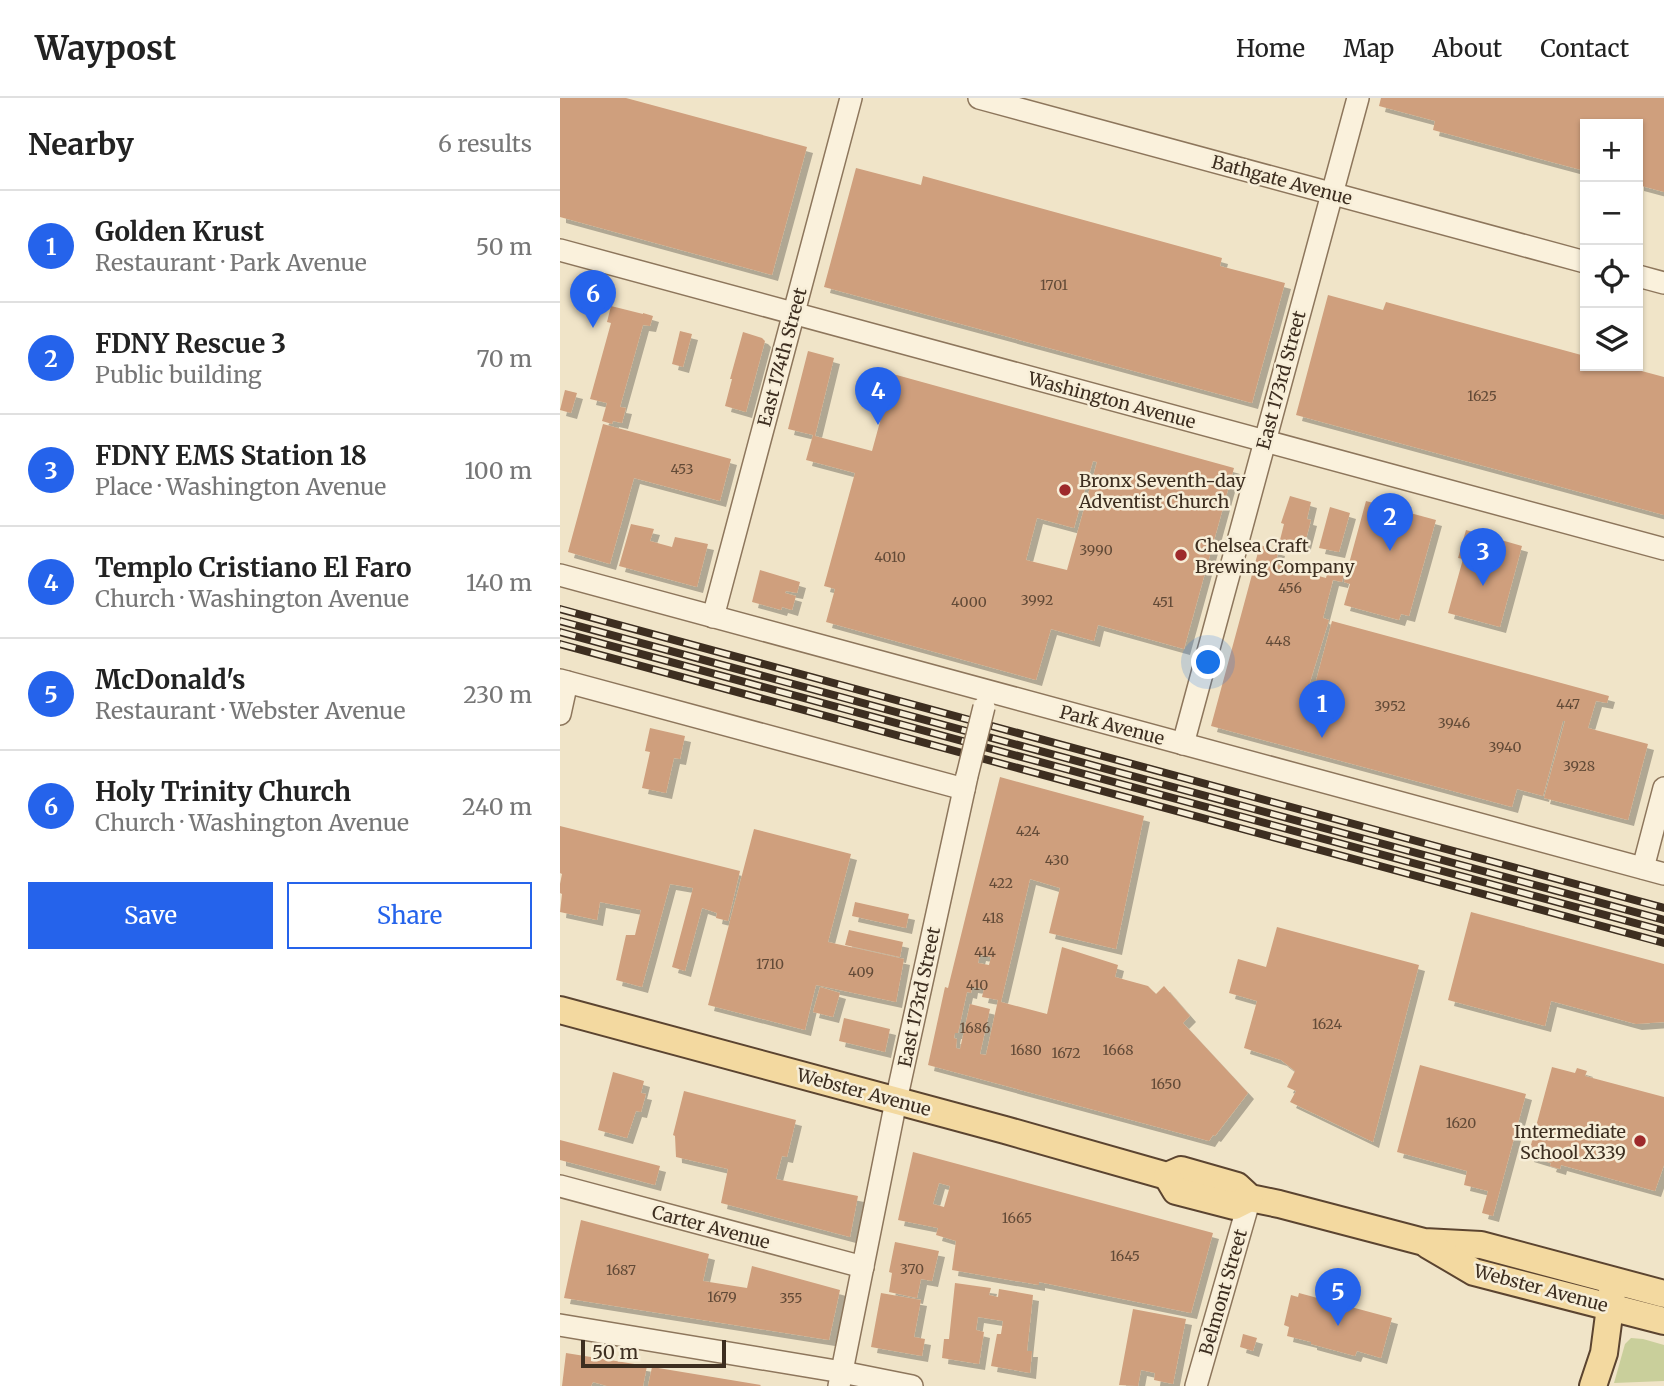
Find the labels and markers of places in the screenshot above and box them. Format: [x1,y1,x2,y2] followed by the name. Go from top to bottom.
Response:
[570,270,616,328] pin: 6
[855,367,901,425] pin: 4
[1078,469,1246,513] place label: Bronx Seventh-day Adventist Church
[1057,482,1073,498] marker: Bronx Seventh-day Adventist Church
[1367,493,1413,551] pin: 2
[1460,528,1506,586] pin: 3
[1195,534,1355,578] place label: Chelsea Craft Brewing Company
[1173,547,1189,563] marker: Chelsea Craft Brewing Company
[1299,680,1345,738] pin: 1
[1514,1120,1626,1164] place label: Intermediate School X339
[1632,1133,1648,1149] marker: Intermediate School X339
[1315,1268,1361,1326] pin: 5

